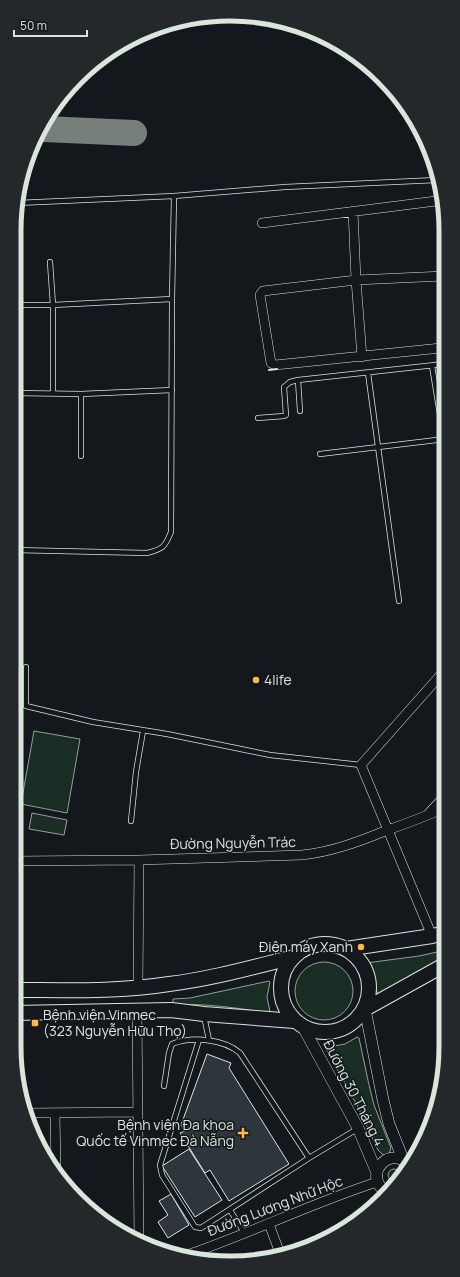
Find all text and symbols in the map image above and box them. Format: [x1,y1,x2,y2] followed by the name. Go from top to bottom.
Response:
[14,12,87,38] scale bar
[20,17,47,34] text: 50 m
[264,670,292,689] place label: 4life
[251,675,261,685] marker: 4life
[170,832,296,853] street label: Đường Nguyễn Trác
[259,937,353,956] place label: Điện máy Xanh
[356,942,366,952] marker: Điện máy Xanh
[43,1005,187,1040] place label: Bệnh viện Vinmec (323 Nguyễn Hữu Thọ)
[30,1018,40,1028] marker: Bệnh viện Vinmec (323 Nguyễn Hữu Thọ)
[319,1036,389,1149] street label: Đường 30 Tháng 4
[76,1115,234,1150] place label: Bệnh viện Đa khoa Quốc tế Vinmec Đà Nẵng
[237,1127,249,1139] marker: Bệnh viện Đa khoa Quốc tế Vinmec Đà Nẵng
[205,1171,345,1240] street label: Đường Lương Nhữ Hộc

